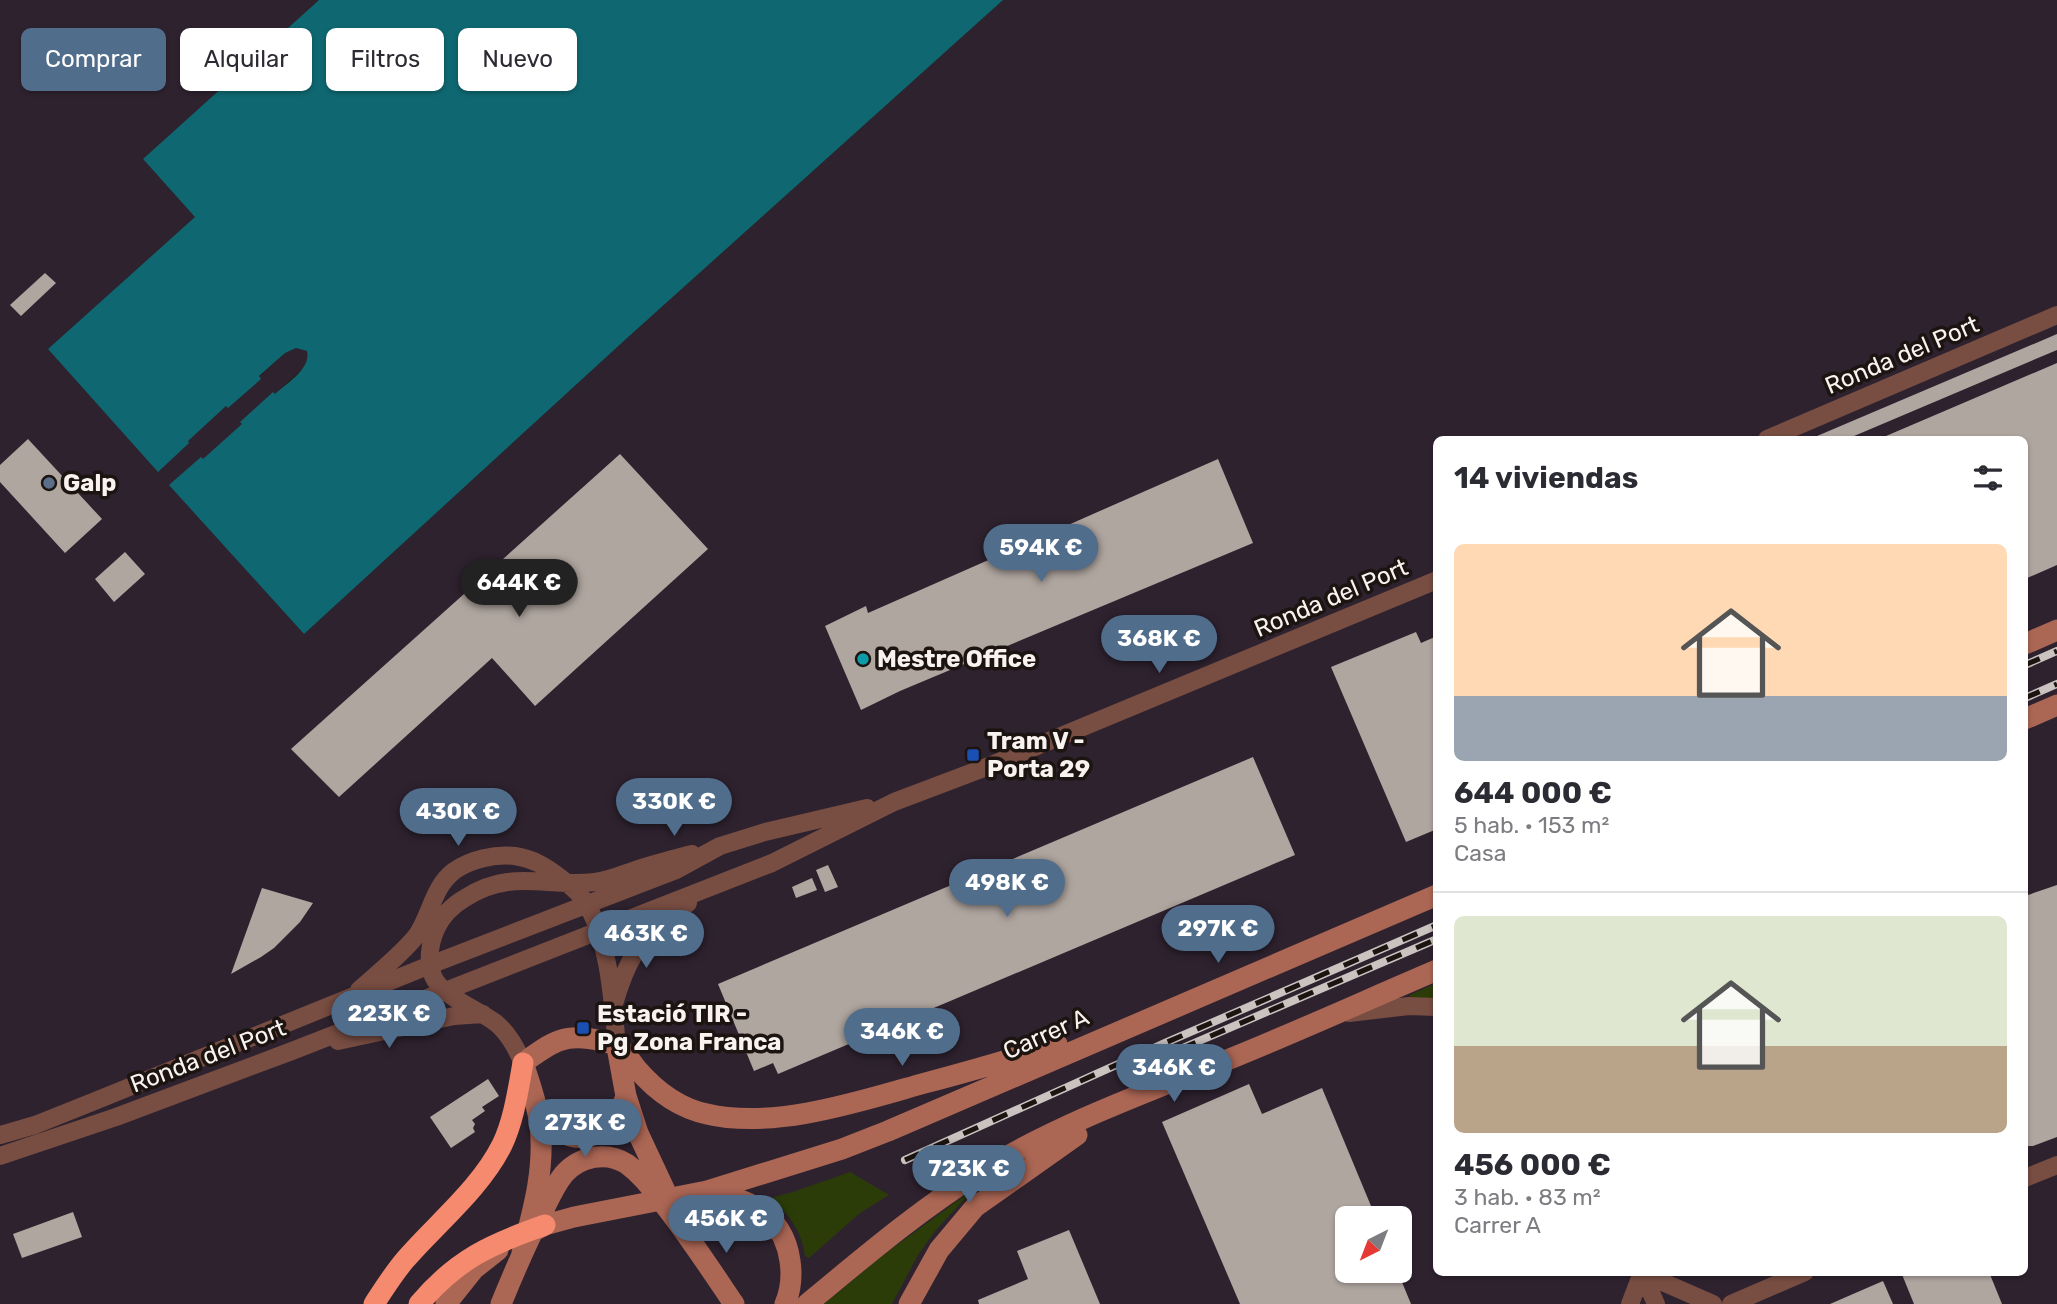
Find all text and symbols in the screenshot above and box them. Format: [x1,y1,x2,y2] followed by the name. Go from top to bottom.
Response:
[21,28,166,91] chip: Comprar
[180,28,312,91] chip: Alquilar
[326,28,444,91] chip: Filtros
[458,28,577,91] chip: Nuevo
[1821,310,1983,400] street label: Ronda del Port
[1969,459,2007,497] icon: filters
[1454,460,1638,496] text: 14 viviendas
[63,469,116,497] place label: Galp
[41,475,57,491] marker: Galp
[984,524,1098,584] pin: 594K €
[999,533,1083,561] text: 594K €
[1250,553,1412,643] street label: Ronda del Port
[462,560,576,619] pin: 644K €
[477,568,561,596] text: 644K €
[1668,590,1794,716] icon: home
[1102,616,1216,675] pin: 368K €
[1117,624,1201,652] text: 368K €
[877,645,1036,673] place label: Mestre Office
[855,651,871,667] marker: Mestre Office
[987,727,1090,783] place label: Tram V - Porta 29
[965,747,981,763] marker: Tram V - Porta 29
[1454,775,1612,811] text: 644 000 €
[617,778,731,838] pin: 330K €
[632,787,716,815] text: 330K €
[401,788,515,848] pin: 430K €
[416,797,500,825] text: 430K €
[1454,811,1609,839] text: 5 hab. · 153 m²
[1454,839,1506,867] text: Casa
[950,860,1064,919] pin: 498K €
[965,868,1049,896] text: 498K €
[1161,906,1275,965] pin: 297K €
[589,911,703,970] pin: 463K €
[1178,914,1258,942] text: 297K €
[604,919,688,947] text: 463K €
[1668,962,1794,1088] icon: home
[332,990,446,1050] pin: 223K €
[347,999,431,1027] text: 223K €
[597,1000,782,1056] place label: Estació TIR - Pg Zona Franca
[999,1003,1093,1065] street label: Carrer A
[845,1009,959,1068] pin: 346K €
[126,1013,290,1099] street label: Ronda del Port
[860,1017,944,1045] text: 346K €
[575,1020,591,1036] marker: Estació TIR - Pg Zona Franca
[1117,1044,1231,1104] pin: 346K €
[1132,1053,1216,1081] text: 346K €
[528,1100,642,1159] pin: 273K €
[544,1108,626,1136] text: 273K €
[912,1146,1026,1205] pin: 723K €
[1454,1147,1611,1183] text: 456 000 €
[928,1154,1010,1182] text: 723K €
[1454,1183,1601,1211] text: 3 hab. · 83 m²
[669,1196,783,1255] pin: 456K €
[684,1204,768,1232] text: 456K €
[1335,1206,1412,1283] north arrow
[1335,1206,1412,1283] map controls
[1454,1211,1541,1239] text: Carrer A

